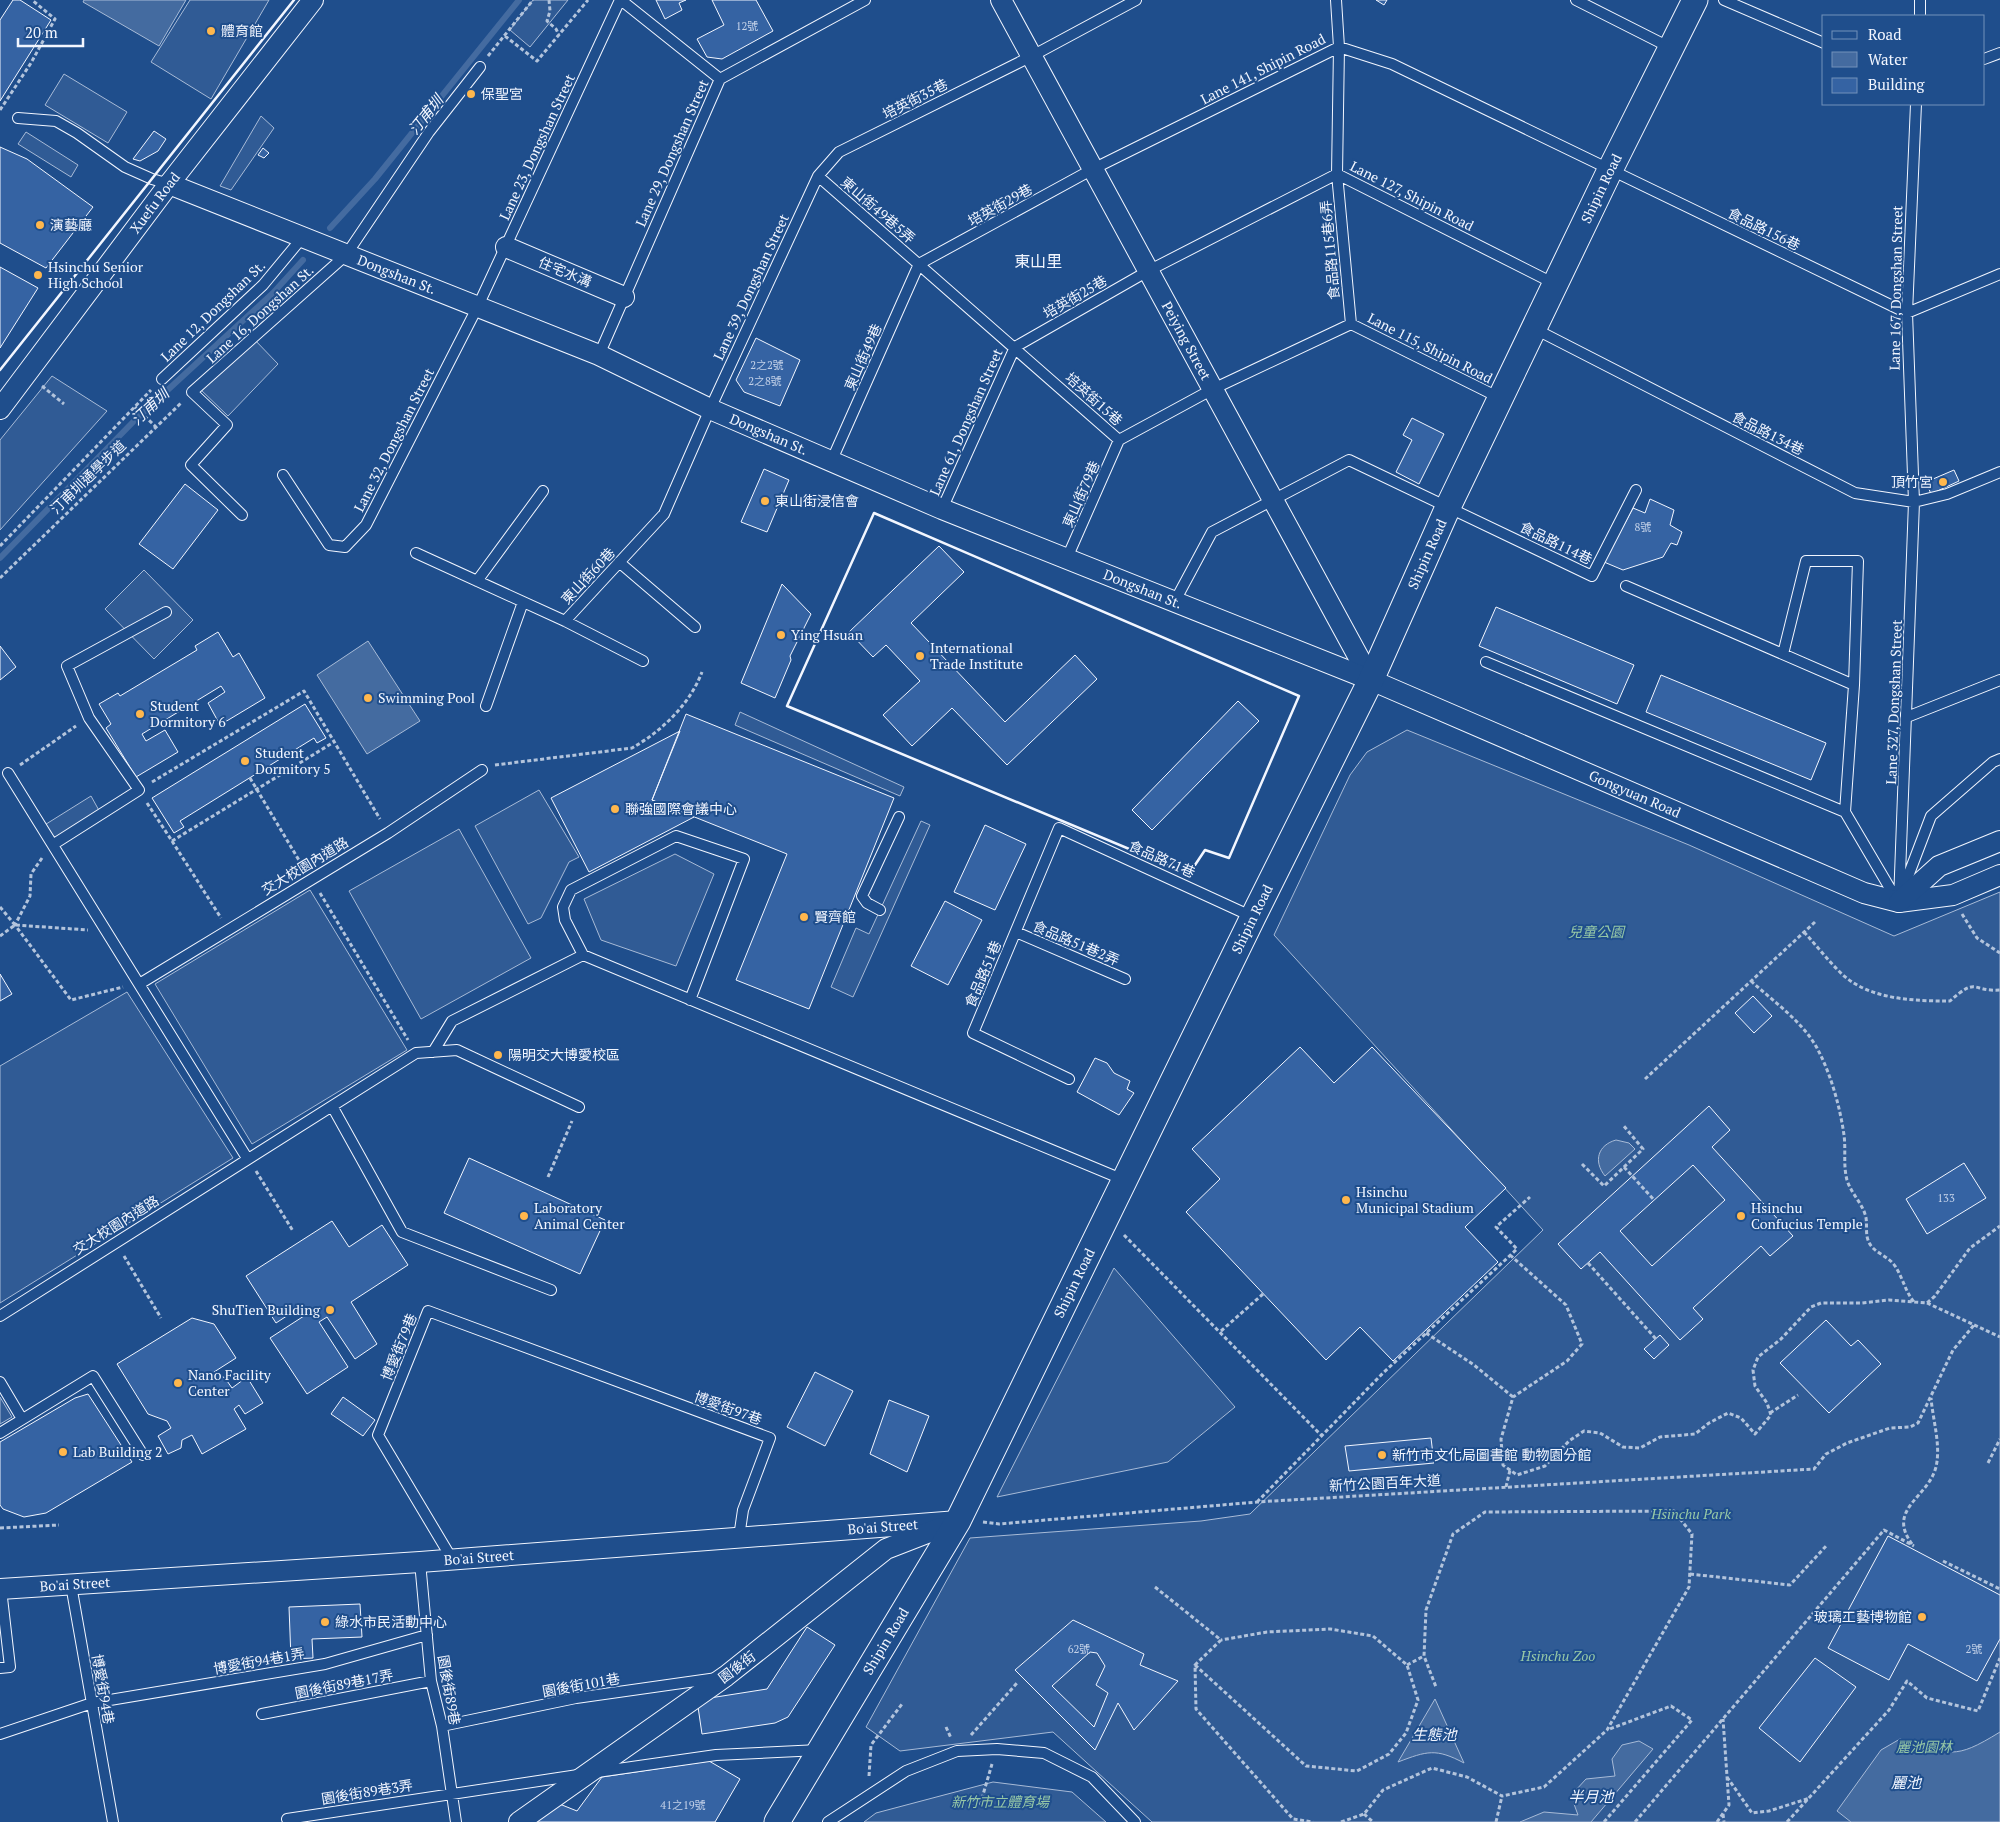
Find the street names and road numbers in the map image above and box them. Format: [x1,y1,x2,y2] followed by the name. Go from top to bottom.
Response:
[1197,29,1329,108] street label: Lane 141, Shipin Road
[494,70,579,223] street label: Lane 23, Dongshan Street
[879,74,951,123] street label: 培英街35巷
[631,76,713,229] street label: Lane 29, Dongshan Street
[1576,150,1626,226] street label: Shipin Road
[1347,156,1477,235] street label: Lane 127, Shipin Road
[125,168,184,237] street label: Xuefu Road
[837,172,919,247] street label: 東山街49巷5弄
[964,179,1035,230] street label: 培英街29巷
[1316,199,1343,301] street label: 食品路115巷6弄
[1725,203,1804,254] street label: 食品路156巷
[1885,205,1906,371] street label: Lane 167, Dongshan Street
[708,210,793,363] street label: Lane 39, Dongshan Street
[355,250,439,298] street label: Dongshan St.
[536,252,595,291] street label: 住宅水溝
[156,256,269,365] street label: Lane 12, Dongshan St.
[202,260,317,367] street label: Lane 16, Dongshan St.
[1039,271,1110,323] street label: 培英街25巷
[1158,298,1216,384] street label: Peiying Street
[1365,308,1496,387] street label: Lane 115, Shipin Road
[839,321,886,393] street label: 東山街49巷
[925,345,1007,498] street label: Lane 61, Dongshan Street
[349,364,438,515] street label: Lane 32, Dongshan Street
[1062,368,1127,429] street label: 培英街15巷
[1729,406,1807,459] street label: 食品路134巷
[727,409,811,459] street label: Dongshan St.
[46,436,129,518] street label: 汀甫圳通學步道
[1057,458,1104,530] street label: 東山街79巷
[1403,516,1451,592] street label: Shipin Road
[1517,517,1596,568] street label: 食品路114巷
[556,543,619,608] street label: 東山街60巷
[1101,564,1185,613] street label: Dongshan St.
[1881,618,1906,785] street label: Lane 327, Dongshan Street
[1586,765,1684,822] street label: Gongyuan Road
[258,832,352,899] street label: 交大校園內道路
[1126,835,1198,882] street label: 食品路71巷
[1226,881,1277,957] street label: Shipin Road
[1030,916,1122,969] street label: 食品路51巷2弄
[960,937,1005,1010] street label: 食品路51巷
[69,1191,162,1259] street label: 交大校園內道路
[1049,1245,1099,1321] street label: Shipin Road
[376,1310,421,1383] street label: 博愛街79巷
[692,1386,765,1429] street label: 博愛街97巷
[1329,1470,1441,1495] street label: 新竹公園百年大道
[847,1514,919,1538] street label: Bo'ai Street
[443,1545,516,1569] street label: Bo'ai Street
[39,1572,111,1595] street label: Bo'ai Street
[858,1604,913,1678] street label: Shipin Road
[212,1643,306,1678] street label: 博愛街94巷1弄
[714,1646,759,1687] street label: 園後街
[88,1652,119,1725] street label: 博愛街94巷
[434,1653,465,1726] street label: 園後街89巷
[293,1665,395,1702] street label: 園後街89巷17弄
[541,1668,621,1701] street label: 園後街101巷
[320,1775,414,1808] street label: 園後街89巷3弄

